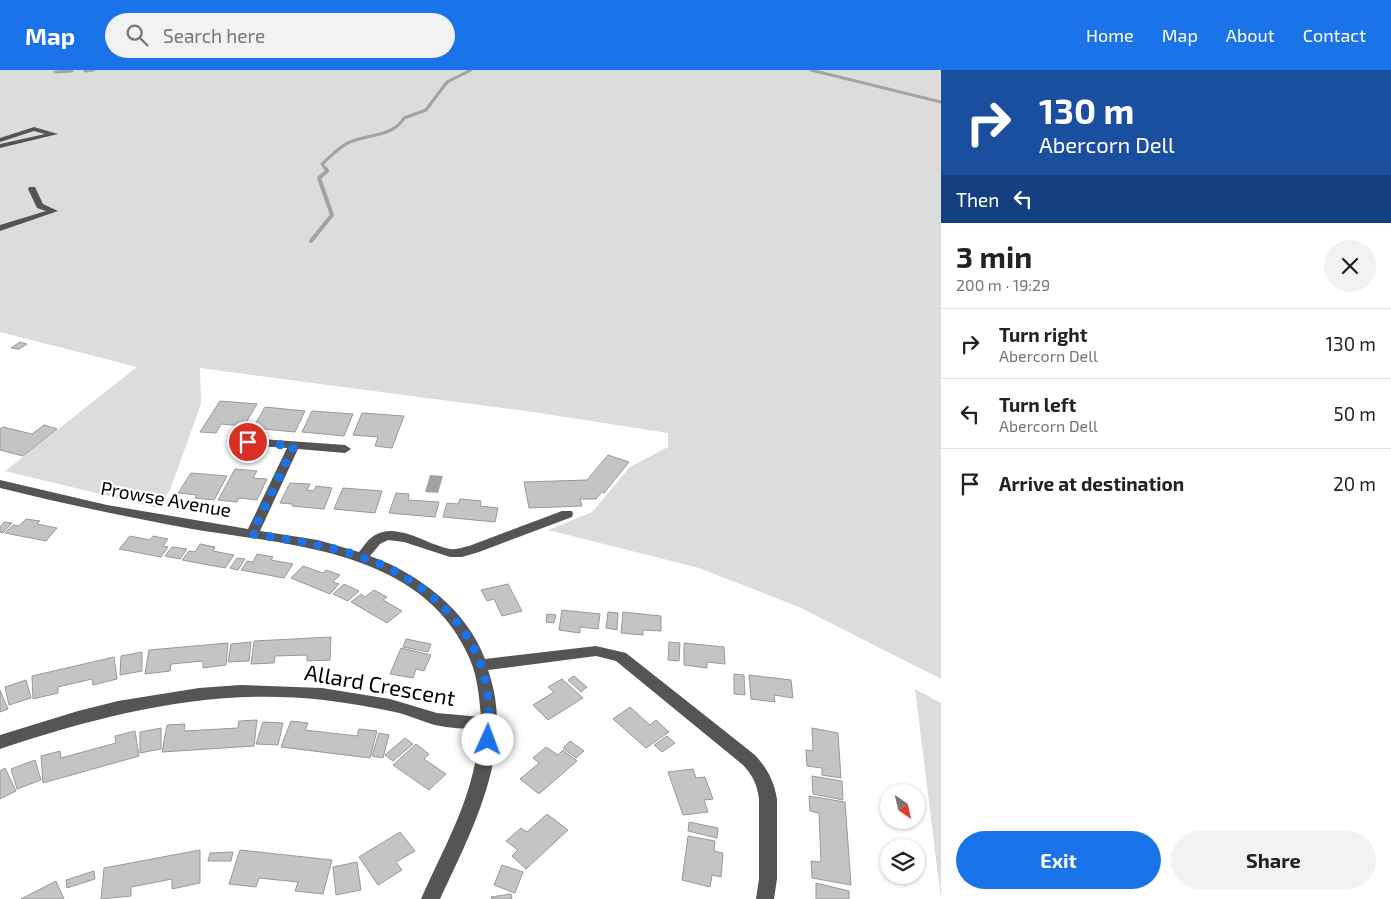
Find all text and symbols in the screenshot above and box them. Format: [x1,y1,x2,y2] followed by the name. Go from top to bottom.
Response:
[105,13,455,58] search box
[25,21,75,50] text: Map
[123,21,151,49] icon: search
[163,24,265,47] text: Search here
[1086,24,1134,46] text: Home
[1162,24,1198,46] text: Map
[1226,24,1275,46] text: About
[1303,24,1366,46] text: Contact
[1039,89,1134,131] text: 130 m
[956,90,1021,155] icon: right
[1039,131,1175,157] text: Abercorn Dell
[1009,185,1037,213] icon: left
[956,188,999,211] text: Then
[956,238,1032,274] text: 3 min
[1324,240,1376,292] button: close
[956,275,1050,294] text: 200 m · 19:29
[999,323,1087,346] text: Turn right
[956,330,984,358] icon: right
[1326,332,1376,355] text: 130 m
[999,346,1098,365] text: Abercorn Dell
[999,393,1076,416] text: Turn left
[956,400,984,428] icon: left
[1333,402,1376,425] text: 50 m
[999,416,1098,435] text: Abercorn Dell
[227,421,269,463] pin
[234,428,262,456] icon: arrive
[956,470,984,498] icon: arrive
[999,472,1184,495] text: Arrive at destination
[1333,472,1376,495] text: 20 m
[99,476,233,521] street label: Prowse Avenue
[303,658,458,710] street label: Allard Crescent
[461,713,513,765] position arrow
[880,784,925,829] north arrow
[880,784,925,884] map controls
[956,831,1161,889] button: Exit
[1171,831,1376,889] button: Share
[880,839,925,884] button: layers

